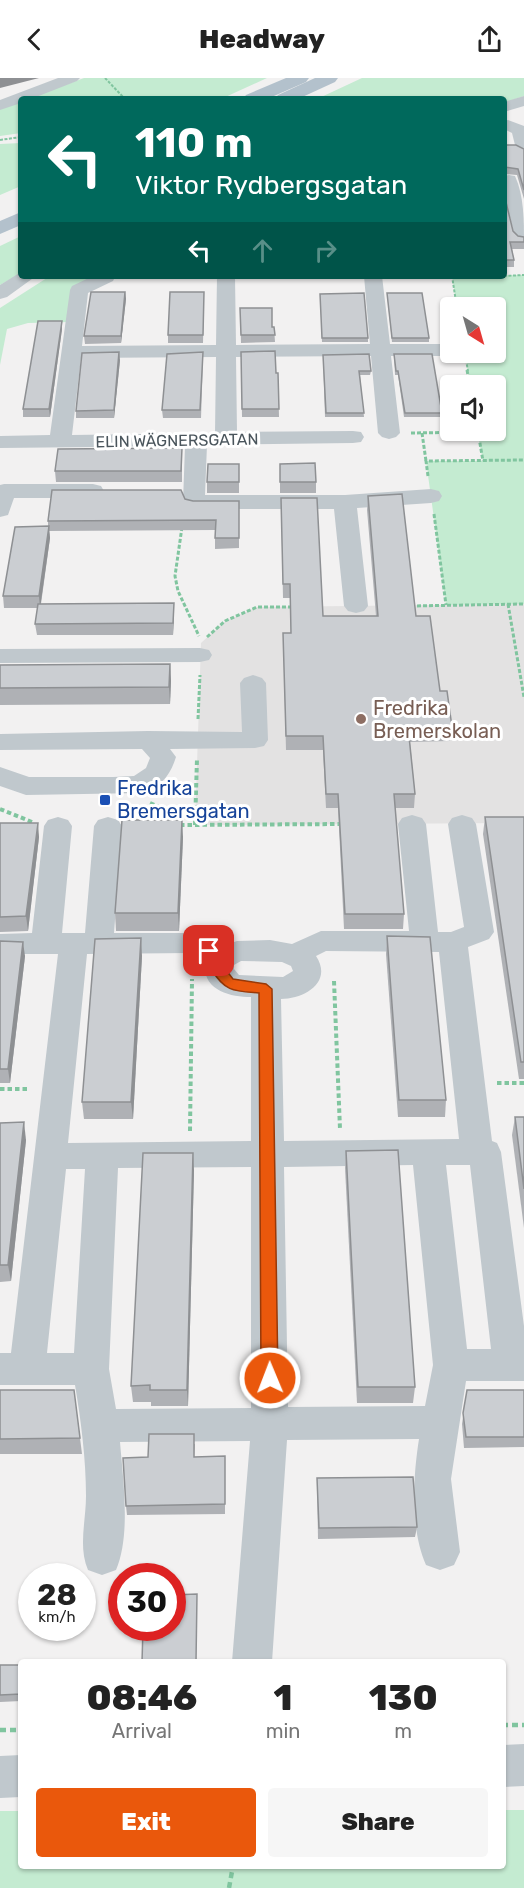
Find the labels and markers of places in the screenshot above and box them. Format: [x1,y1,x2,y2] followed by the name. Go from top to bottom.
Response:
[373,696,501,743] place label: Fredrika Bremerskolan
[354,712,368,726] marker: Fredrika Bremerskolan
[117,776,250,823] place label: Fredrika Bremersgatan
[98,793,112,807] marker: Fredrika Bremersgatan
[183,925,234,976] pin

